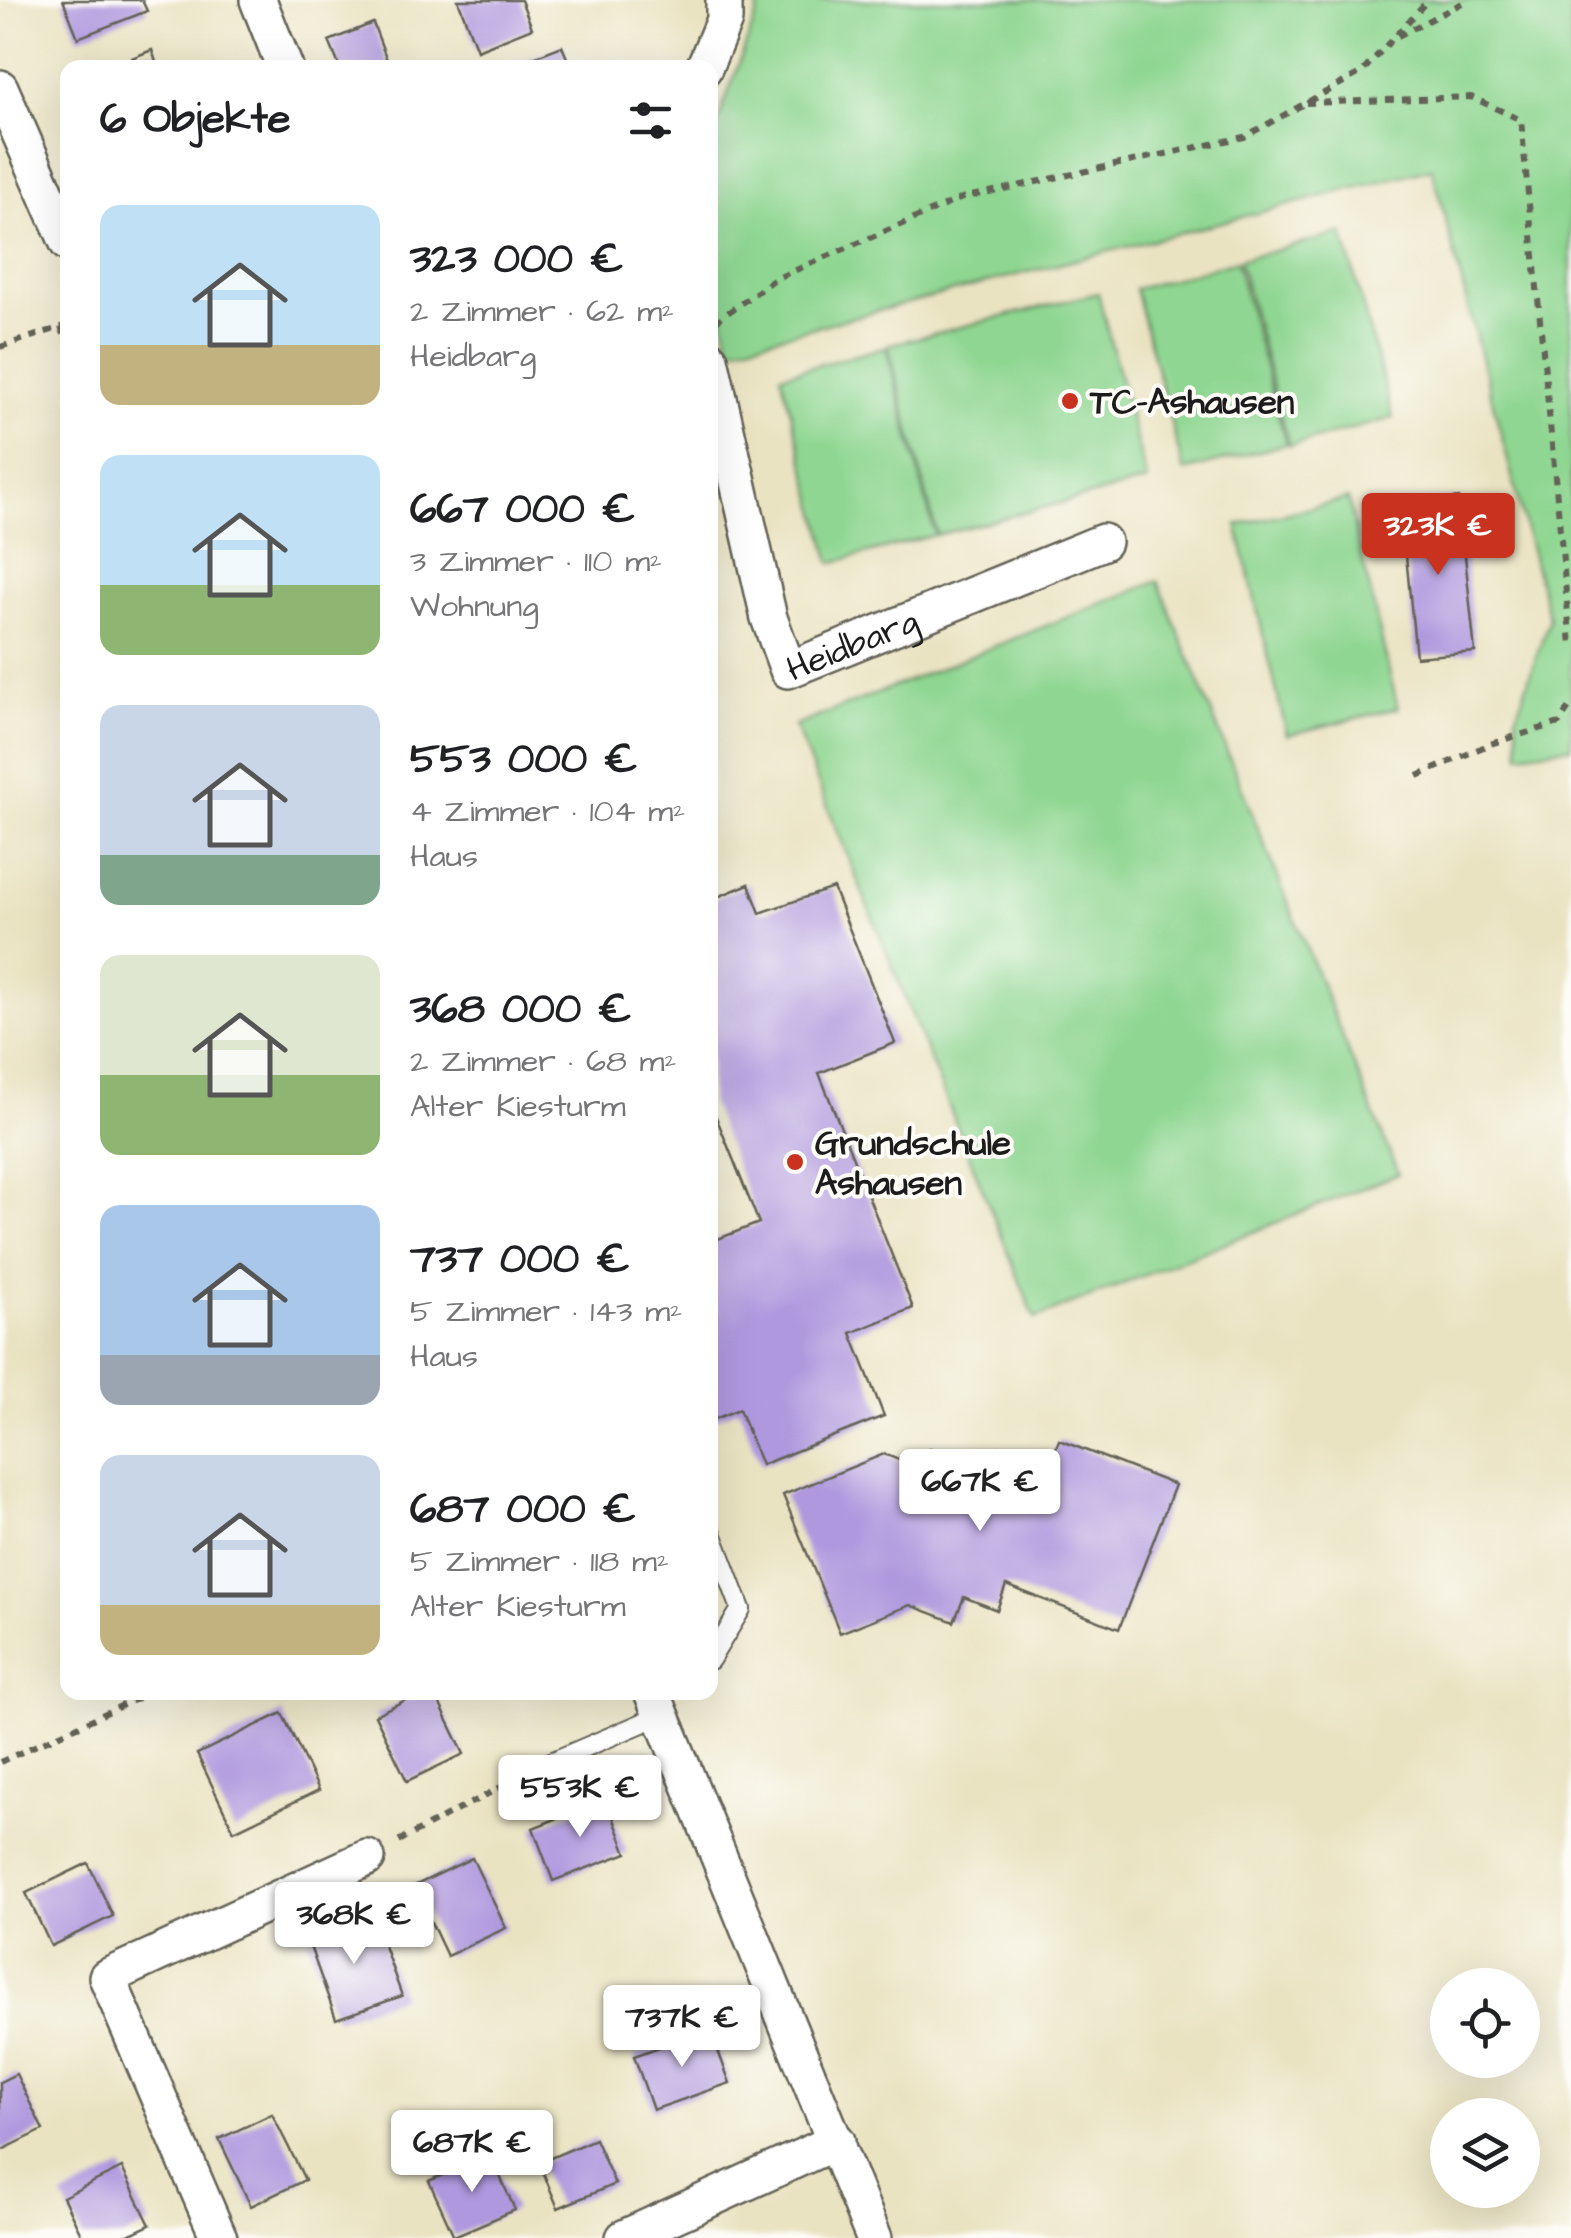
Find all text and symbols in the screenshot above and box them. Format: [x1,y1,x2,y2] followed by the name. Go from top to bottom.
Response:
[100,91,291,149] text: 6 Objekte
[623,93,678,148] icon: filters
[410,231,623,289] text: 323 000 €
[180,245,300,365] icon: home
[410,289,674,334] text: 2 Zimmer · 62 m²
[410,334,536,379] text: Heidbarg
[1089,378,1295,427] place label: TC-Ashausen
[1059,390,1081,412] marker: TC-Ashausen
[410,481,635,539] text: 667 000 €
[1357,493,1519,578] pin: 323K €
[180,495,300,615] icon: home
[1384,503,1492,548] text: 323K €
[410,539,662,584] text: 3 Zimmer · 110 m²
[410,584,539,629] text: Wohnung
[779,597,926,694] street label: Heidbarg
[410,731,637,789] text: 553 000 €
[180,745,300,865] icon: home
[410,789,685,834] text: 4 Zimmer · 104 m²
[410,834,478,879] text: Haus
[410,981,631,1039] text: 368 000 €
[180,995,300,1115] icon: home
[410,1039,677,1084] text: 2 Zimmer · 68 m²
[410,1084,626,1129] text: Alter Kiesturm
[815,1119,1011,1208] place label: Grundschule Ashausen
[784,1151,806,1173] marker: Grundschule Ashausen
[410,1231,630,1289] text: 737 000 €
[180,1245,300,1365] icon: home
[410,1289,682,1334] text: 5 Zimmer · 143 m²
[410,1334,478,1379] text: Haus
[899,1449,1061,1534] pin: 667K €
[921,1459,1039,1504] text: 667K €
[410,1481,636,1539] text: 687 000 €
[180,1495,300,1615] icon: home
[410,1539,669,1584] text: 5 Zimmer · 118 m²
[410,1584,626,1629] text: Alter Kiesturm
[499,1755,661,1840] pin: 553K €
[520,1765,640,1810] text: 553K €
[273,1882,435,1967] pin: 368K €
[297,1892,411,1937] text: 368K €
[1430,1968,1540,2208] map controls
[1430,1968,1540,2078] button: locate
[601,1985,763,2070] pin: 737K €
[625,1995,739,2040] text: 737K €
[1430,2098,1540,2208] button: layers
[391,2110,553,2195] pin: 687K €
[413,2120,531,2165] text: 687K €

